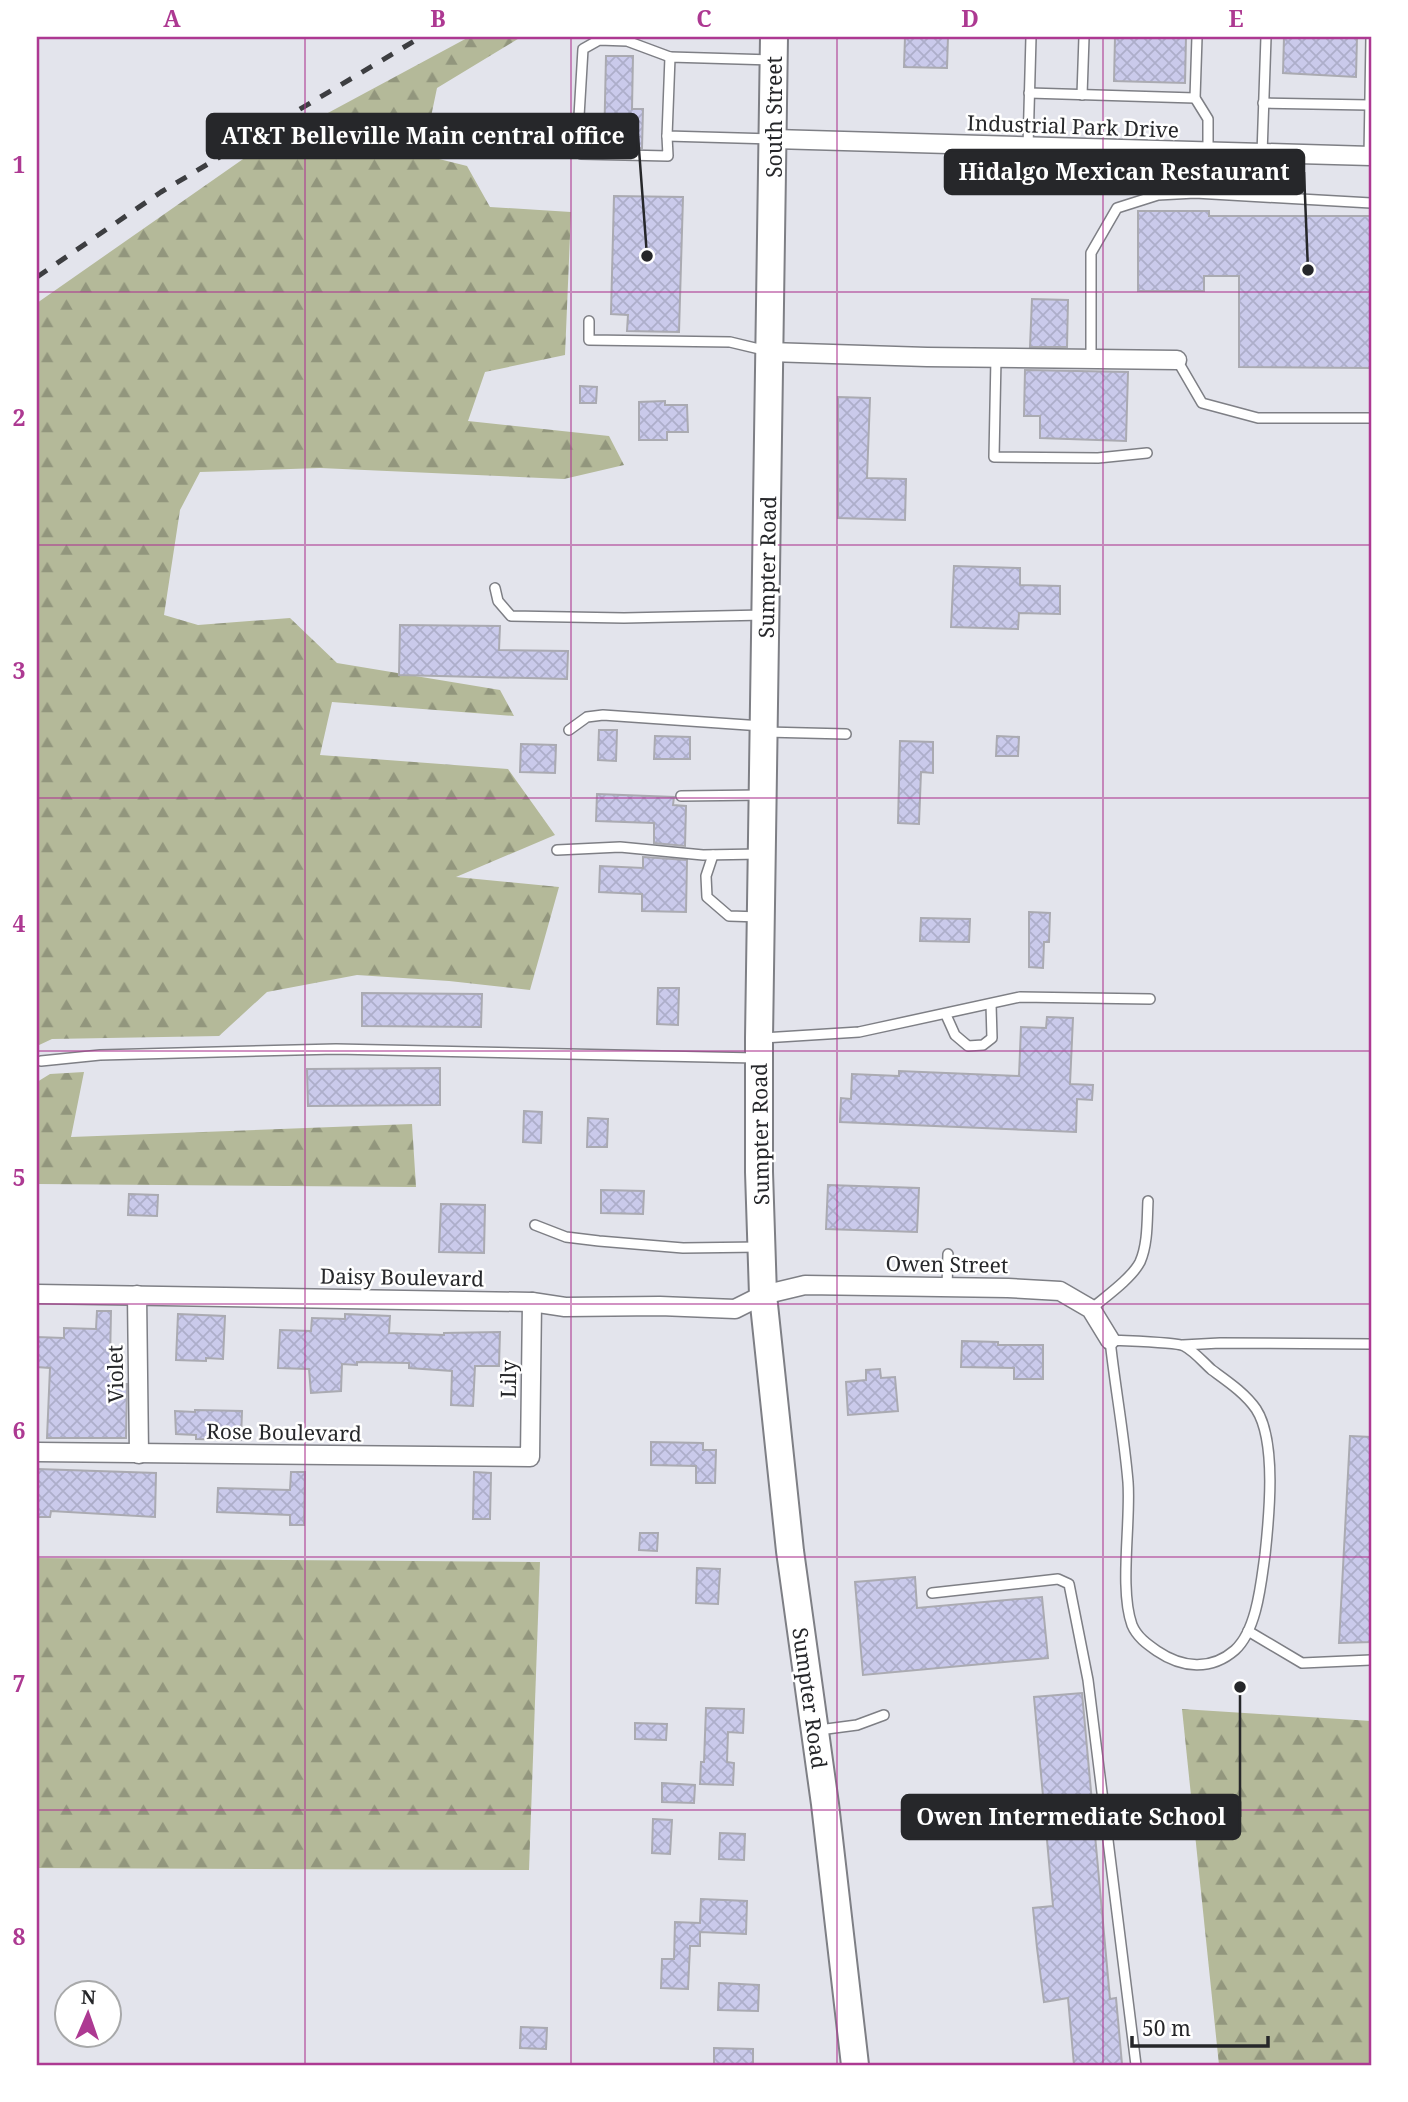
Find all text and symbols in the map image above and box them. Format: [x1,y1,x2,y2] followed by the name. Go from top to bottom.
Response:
[163,2,181,34] text: A
[430,2,446,34] text: B
[696,2,712,34] text: C
[961,2,979,34] text: D
[1228,2,1244,34] text: E
[760,56,788,178] street label: South Street
[966,108,1180,144] street label: Industrial Park Drive
[207,114,638,158] callout: AT&T Belleville Main central office
[221,119,625,151] text: AT&T Belleville Main central office
[13,148,26,180] text: 1
[945,150,1304,194] callout: Hidalgo Mexican Restaurant
[958,155,1290,187] text: Hidalgo Mexican Restaurant
[13,401,26,433] text: 2
[752,496,782,638] street label: Sumpter Road
[13,654,26,686] text: 3
[13,907,26,939] text: 4
[745,1063,775,1205] street label: Sumpter Road
[13,1161,26,1193] text: 5
[886,1249,1008,1279] street label: Owen Street
[320,1262,484,1292] street label: Daisy Boulevard
[100,1345,130,1403] street label: Violet
[494,1360,522,1398] street label: Lily
[13,1414,26,1446] text: 6
[206,1417,362,1447] street label: Rose Boulevard
[786,1626,834,1770] street label: Sumpter Road
[13,1667,26,1699] text: 7
[902,1795,1240,1839] callout: Owen Intermediate School
[916,1800,1226,1832] text: Owen Intermediate School
[13,1920,26,1952] text: 8
[52,1980,122,2050] north arrow
[81,1984,97,2010] text: N
[1132,2004,1268,2048] scale bar
[1142,2014,1191,2042] text: 50 m

